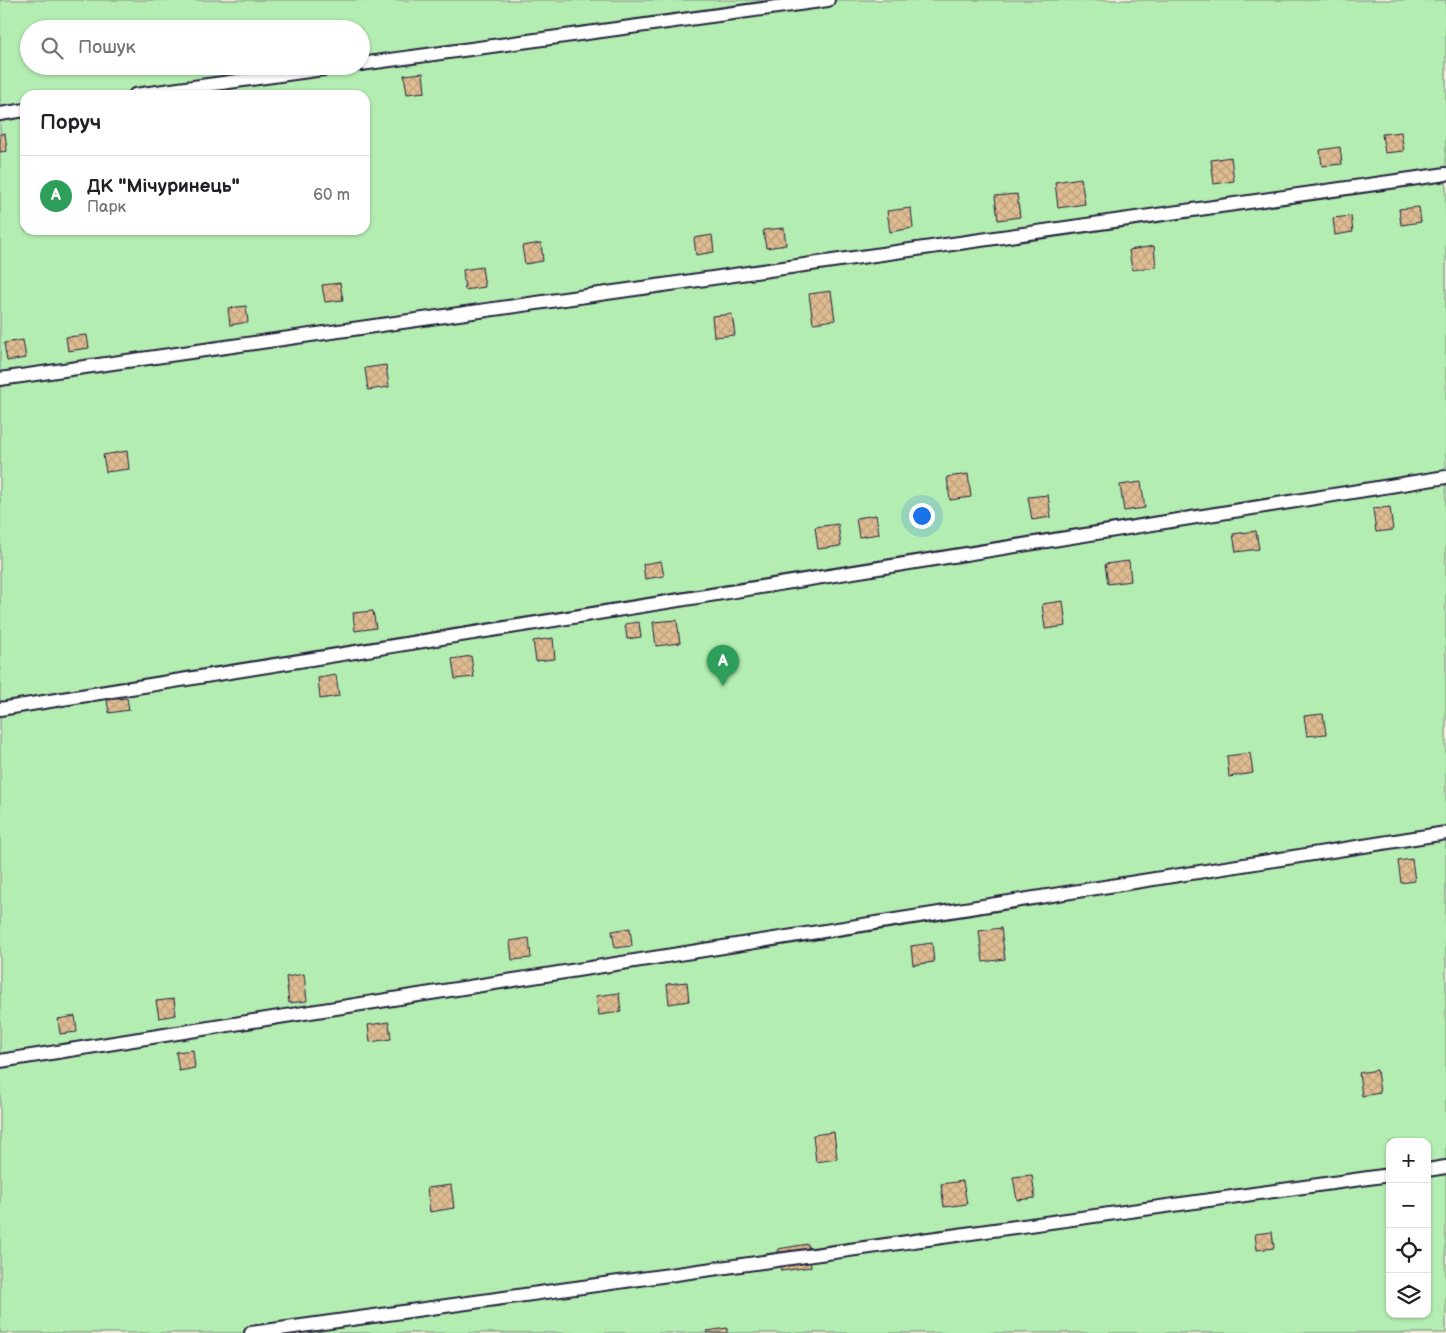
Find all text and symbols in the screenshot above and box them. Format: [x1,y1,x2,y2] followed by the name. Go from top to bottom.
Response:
[20,20,370,75] search box
[38,34,66,62] icon: search
[78,36,136,59] text: Пошук
[40,110,101,135] text: Поруч
[87,175,240,198] text: ДК "Мічуринець"
[51,186,61,205] text: A
[313,186,350,205] text: 60 m
[87,198,126,217] text: Парк
[909,503,935,529] your location
[707,645,739,686] pin: A
[1386,1138,1431,1318] map controls
[1386,1138,1431,1183] button: +
[1386,1183,1431,1228] button: −
[1386,1228,1431,1273] button: locate
[1386,1273,1431,1318] button: layers

